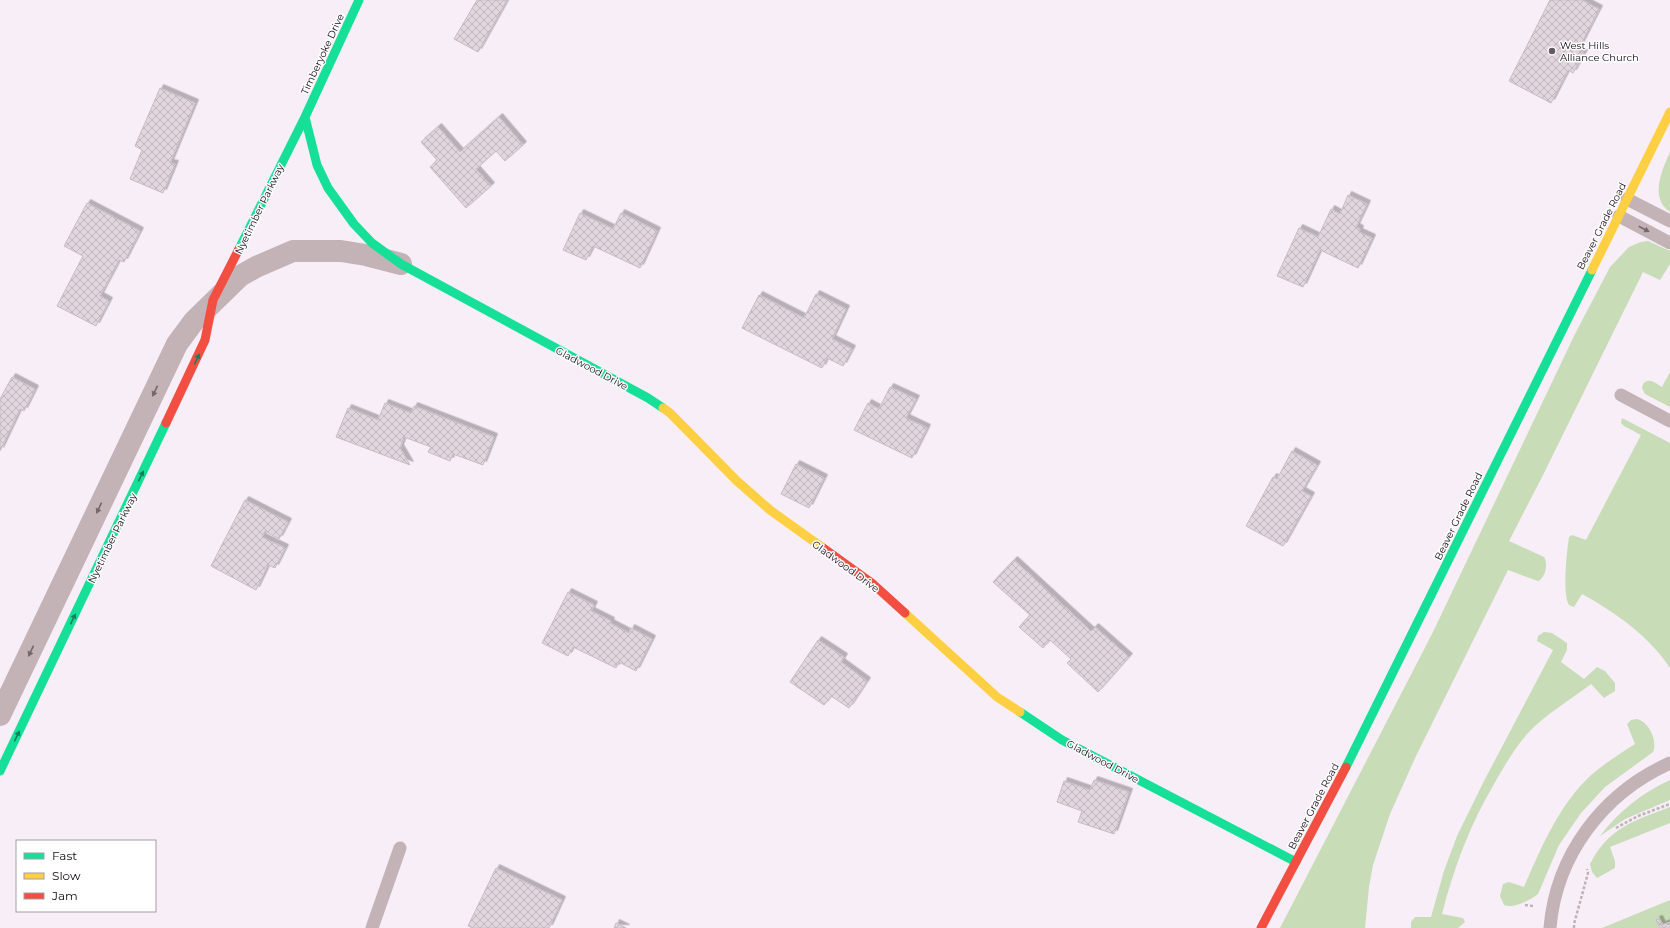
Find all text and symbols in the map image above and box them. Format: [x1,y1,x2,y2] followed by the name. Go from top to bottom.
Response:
[298,12,347,97] street label: Timberyoke Drive
[1560,39,1639,64] place label: West Hills Alliance Church
[1547,46,1557,56] marker: West Hills Alliance Church
[232,162,287,256] street label: Nyetimber Parkway
[1574,181,1629,272] street label: Beaver Grade Road
[1638,226,1650,233] one-way arrow
[553,344,630,393] street label: Gladwood Drive
[194,353,200,365] one-way arrow
[152,385,158,397] one-way arrow
[138,470,144,482] one-way arrow
[1432,470,1485,562] street label: Beaver Grade Road
[85,491,140,585] street label: Nyetimber Parkway
[96,503,102,514] one-way arrow
[810,538,882,595] street label: Gladwood Drive
[70,613,76,624] one-way arrow
[28,645,34,657] one-way arrow
[14,730,20,742] one-way arrow
[1064,737,1141,786] street label: Gladwood Drive
[1285,761,1342,852] street label: Beaver Grade Road
[16,840,156,912] legend
[52,848,77,863] text: Fast
[52,868,81,883] text: Slow
[51,888,78,903] text: Jam

